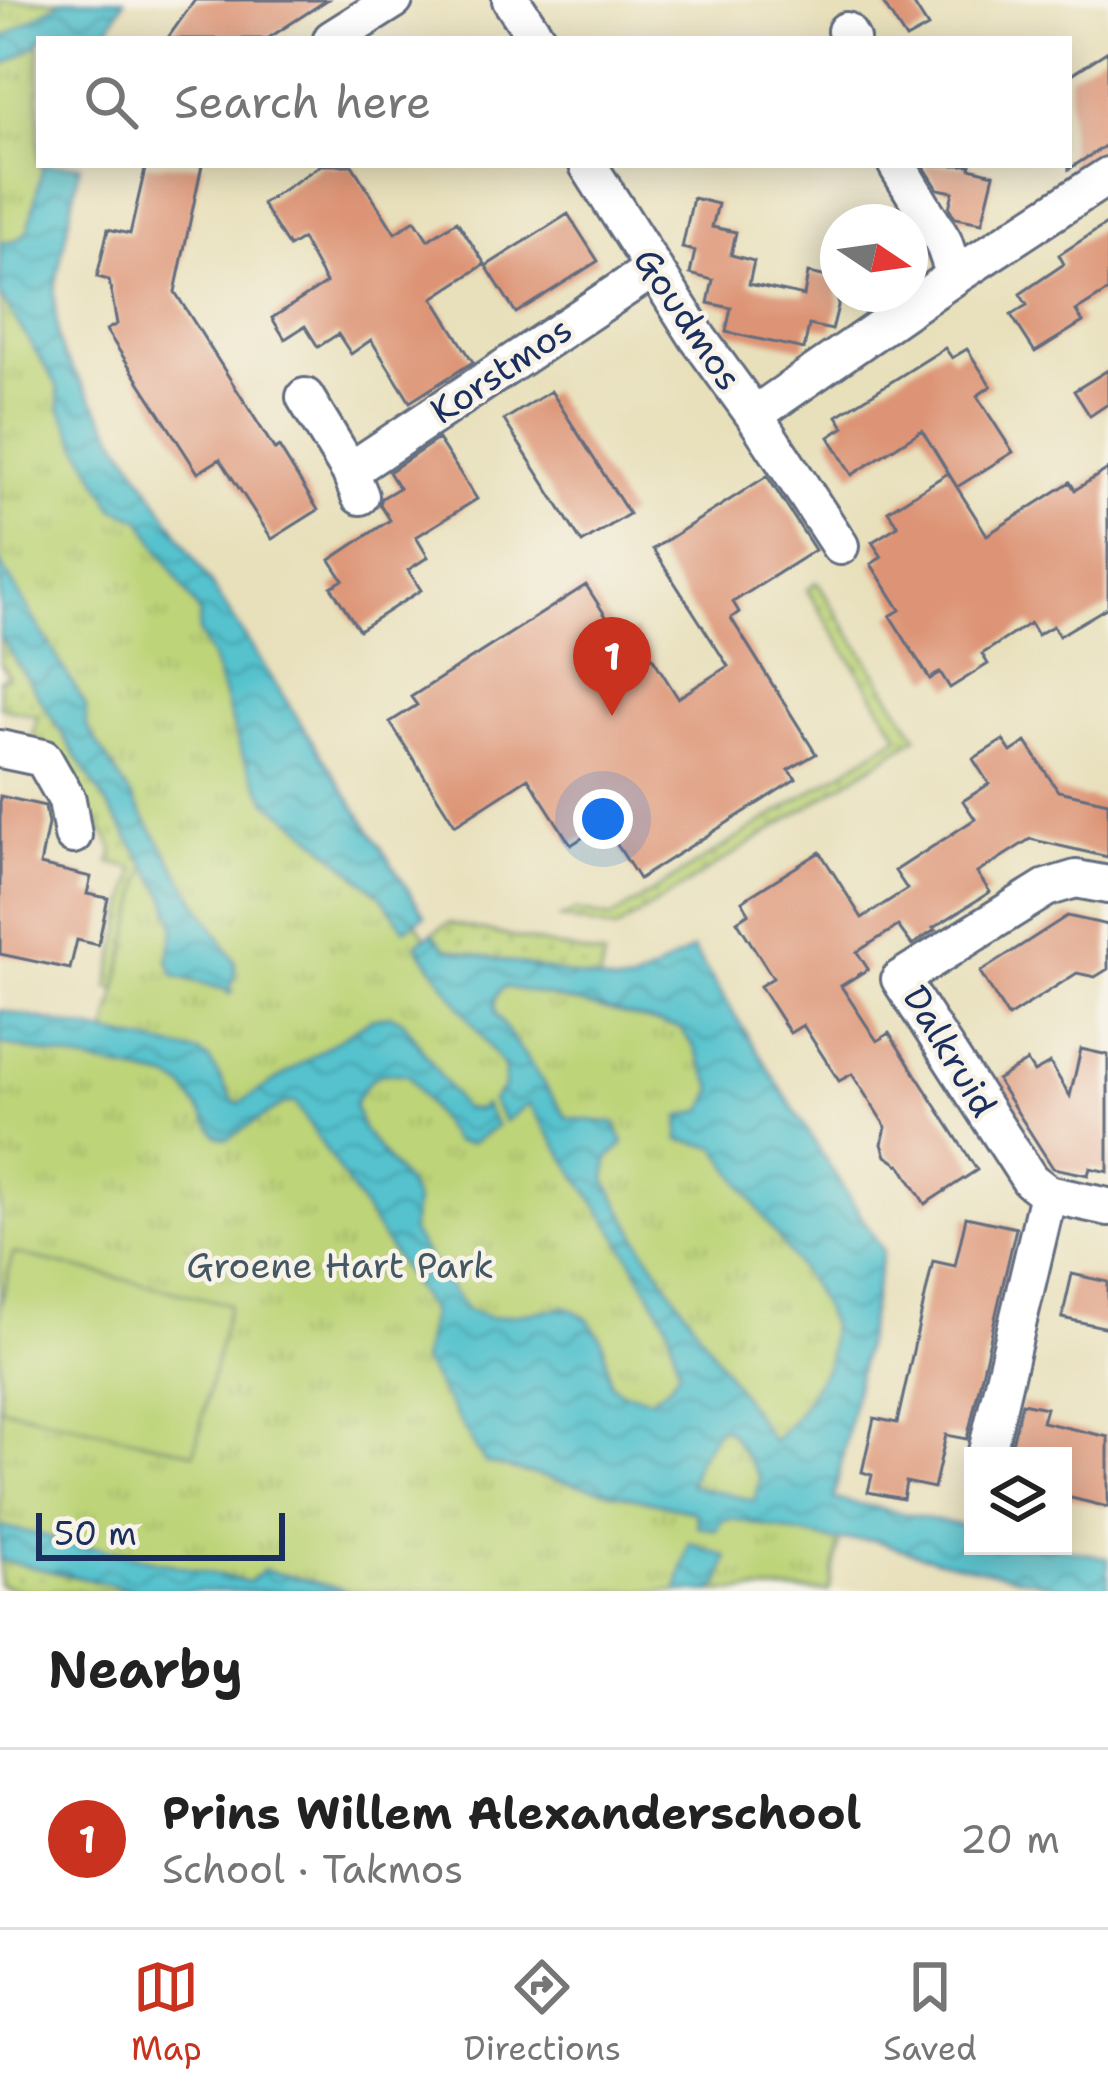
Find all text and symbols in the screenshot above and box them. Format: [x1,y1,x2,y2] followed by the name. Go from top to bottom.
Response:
[36,36,1072,168] search box
[78,69,144,135] icon: search
[174,72,431,132] text: Search here
[820,204,928,312] north arrow
[622,238,754,400] street label: Goudmos
[421,305,581,435] street label: Korstmos
[573,617,651,716] pin: 1
[573,789,633,849] your location
[892,976,1008,1126] street label: Dalkruid
[186,1241,494,1290] park label: Groene Hart Park
[964,1447,1072,1555] map controls
[964,1447,1072,1555] button: layers
[36,1507,285,1560] scale bar
[54,1511,137,1556] text: 50 m
[48,1635,243,1703] text: Nearby
[162,1783,861,1843] text: Prins Willem Alexanderschool
[78,1813,96,1865] text: 1
[960,1813,1060,1865] text: 20 m
[162,1843,463,1895] text: School · Takmos
[131,1954,202,2071] tab: Map
[464,1954,621,2071] tab: Directions
[883,1954,977,2071] tab: Saved

